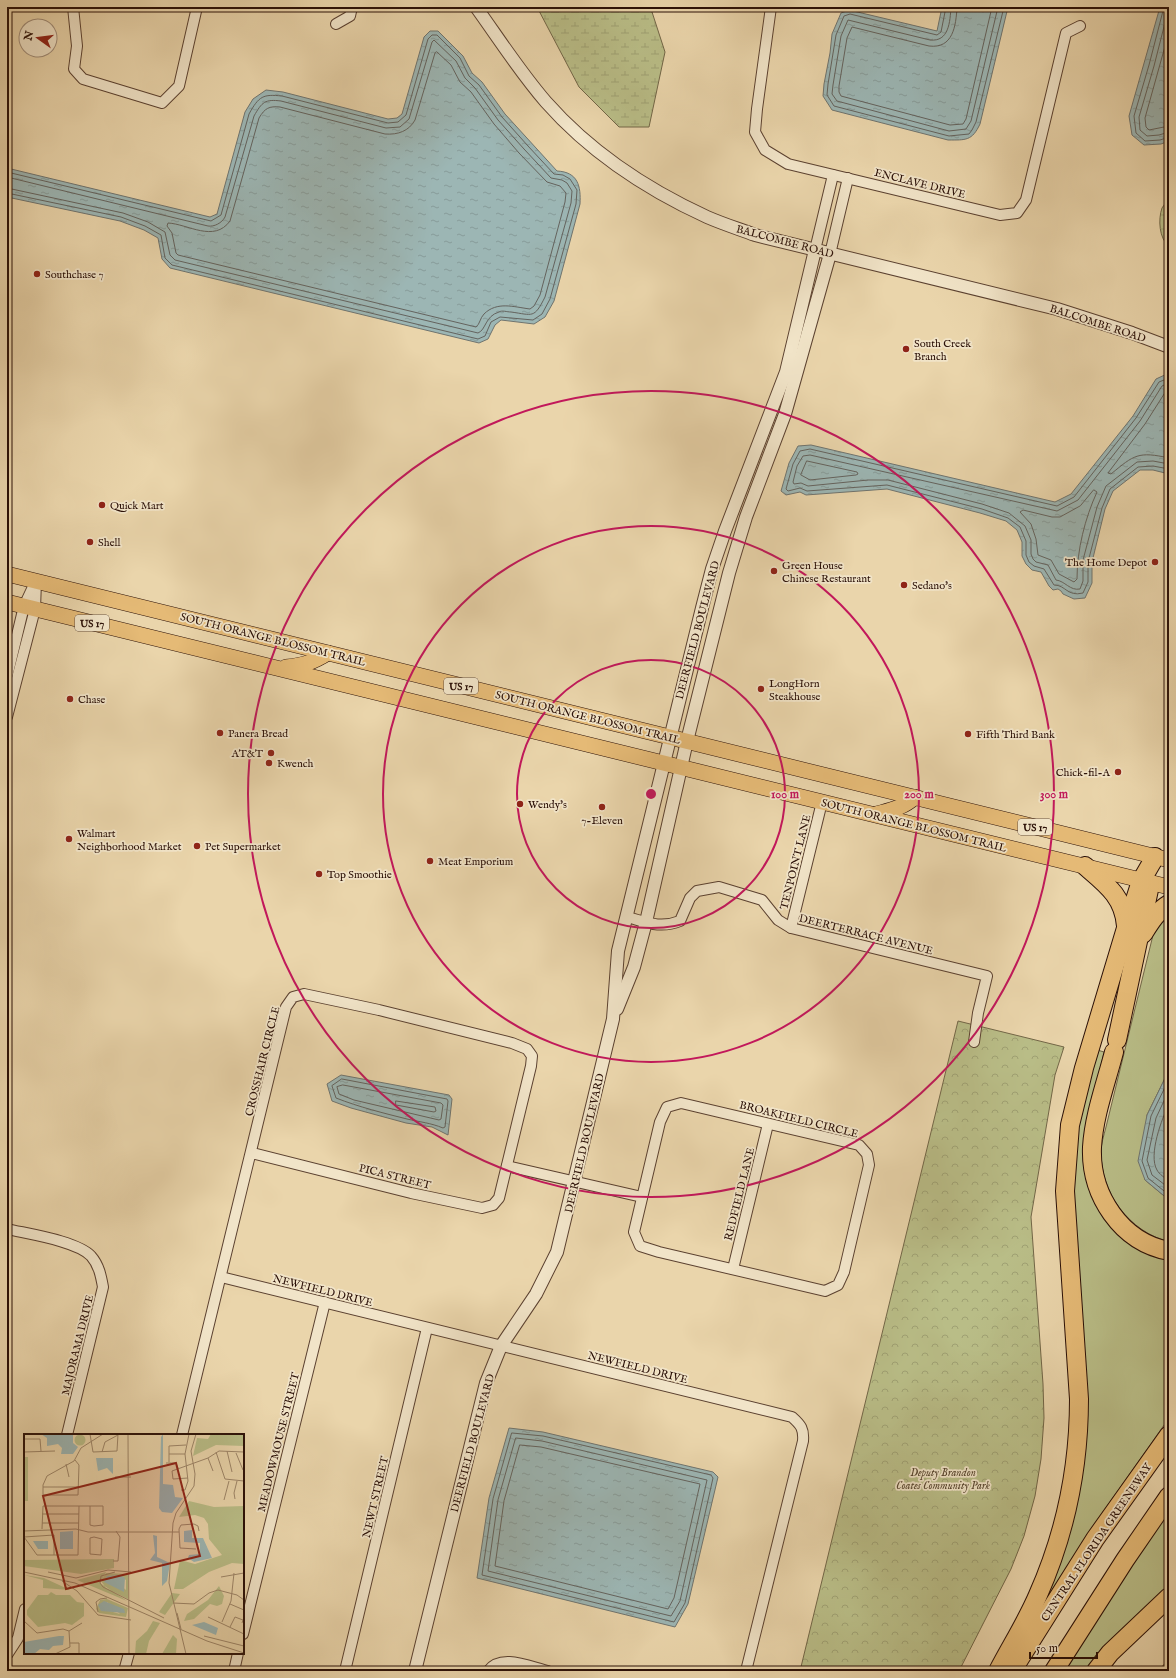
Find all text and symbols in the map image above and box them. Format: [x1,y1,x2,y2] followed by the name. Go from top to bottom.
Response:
[18,18,58,58] north arrow
[21,29,37,43] text: N
[873,166,967,202] street label: ENCLAVE DRIVE
[734,222,835,262] street label: BALCOMBE ROAD
[45,268,104,282] place label: Southchase 7
[32,269,42,279] marker: Southchase 7
[1048,302,1148,346] street label: BALCOMBE ROAD
[914,337,971,364] place label: South Creek Branch
[901,344,911,354] marker: South Creek Branch
[110,499,164,513] place label: Quick Mart
[97,500,107,510] marker: Quick Mart
[98,536,121,550] place label: Shell
[85,537,95,547] marker: Shell
[1065,556,1147,570] place label: The Home Depot
[1150,557,1160,567] marker: The Home Depot
[673,559,723,701] street label: DEERFIELD BOULEVARD
[782,559,871,586] place label: Green House Chinese Restaurant
[769,566,779,576] marker: Green House Chinese Restaurant
[912,579,952,593] place label: Sedano's
[899,580,909,590] marker: Sedano's
[179,610,367,670] street label: SOUTH ORANGE BLOSSOM TRAIL
[75,615,109,631] road number: US 17
[769,677,820,704] place label: LongHorn Steakhouse
[444,678,478,694] road number: US 17
[756,684,766,694] marker: LongHorn Steakhouse
[494,688,682,748] street label: SOUTH ORANGE BLOSSOM TRAIL
[78,693,105,707] place label: Chase
[65,694,75,704] marker: Chase
[228,727,288,741] place label: Panera Bread
[215,728,225,738] marker: Panera Bread
[976,728,1055,742] place label: Fifth Third Bank
[963,729,973,739] marker: Fifth Third Bank
[231,747,263,761] place label: AT&T
[266,748,276,758] marker: AT&T
[277,757,313,771] place label: Kwench
[264,758,274,768] marker: Kwench
[1056,766,1111,780] place label: Chick-fil-A
[1113,767,1123,777] marker: Chick-fil-A
[644,787,658,801] centre of rings
[771,787,800,802] text: 100 m
[904,787,934,802] text: 200 m
[1040,787,1069,802] text: 300 m
[820,796,1008,856] street label: SOUTH ORANGE BLOSSOM TRAIL
[528,798,567,812] place label: Wendy's
[515,799,525,809] marker: Wendy's
[597,802,607,812] marker: 7-Eleven
[777,813,815,911] street label: TENPOINT LANE
[581,814,623,828] place label: 7-Eleven
[1018,819,1052,835] road number: US 17
[77,827,182,854] place label: Walmart Neighborhood Market
[64,834,74,844] marker: Walmart Neighborhood Market
[205,840,281,854] place label: Pet Supermarket
[192,841,202,851] marker: Pet Supermarket
[438,855,514,869] place label: Meat Emporium
[425,856,435,866] marker: Meat Emporium
[327,868,392,882] place label: Top Smoothie
[314,869,324,879] marker: Top Smoothie
[797,912,935,959] street label: DEERTERRACE AVENUE
[243,1004,283,1118] street label: CROSSHAIR CIRCLE
[562,1072,608,1214] street label: DEERFIELD BOULEVARD
[738,1098,860,1142] street label: BROAKFIELD CIRCLE
[722,1146,758,1242] street label: REDFIELD LANE
[357,1161,432,1193] street label: PICA STREET
[271,1272,375,1310] street label: NEWFIELD DRIVE
[59,1293,97,1397] street label: MAJORAMA DRIVE
[586,1349,690,1387] street label: NEWFIELD DRIVE
[255,1371,303,1513] street label: MEADOWMOUSE STREET
[448,1372,498,1514] street label: DEERFIELD BOULEVARD
[24,1434,244,1654] inset map
[360,1455,392,1539] street label: NEWT STREET
[1038,1460,1156,1625] street label: CENTRAL FLORIDA GREENEWAY
[896,1466,991,1493] park label: Deputy Brandon Coates Community Park
[1030,1634,1097,1660] scale bar
[1036,1641,1058,1656] text: 50 m

